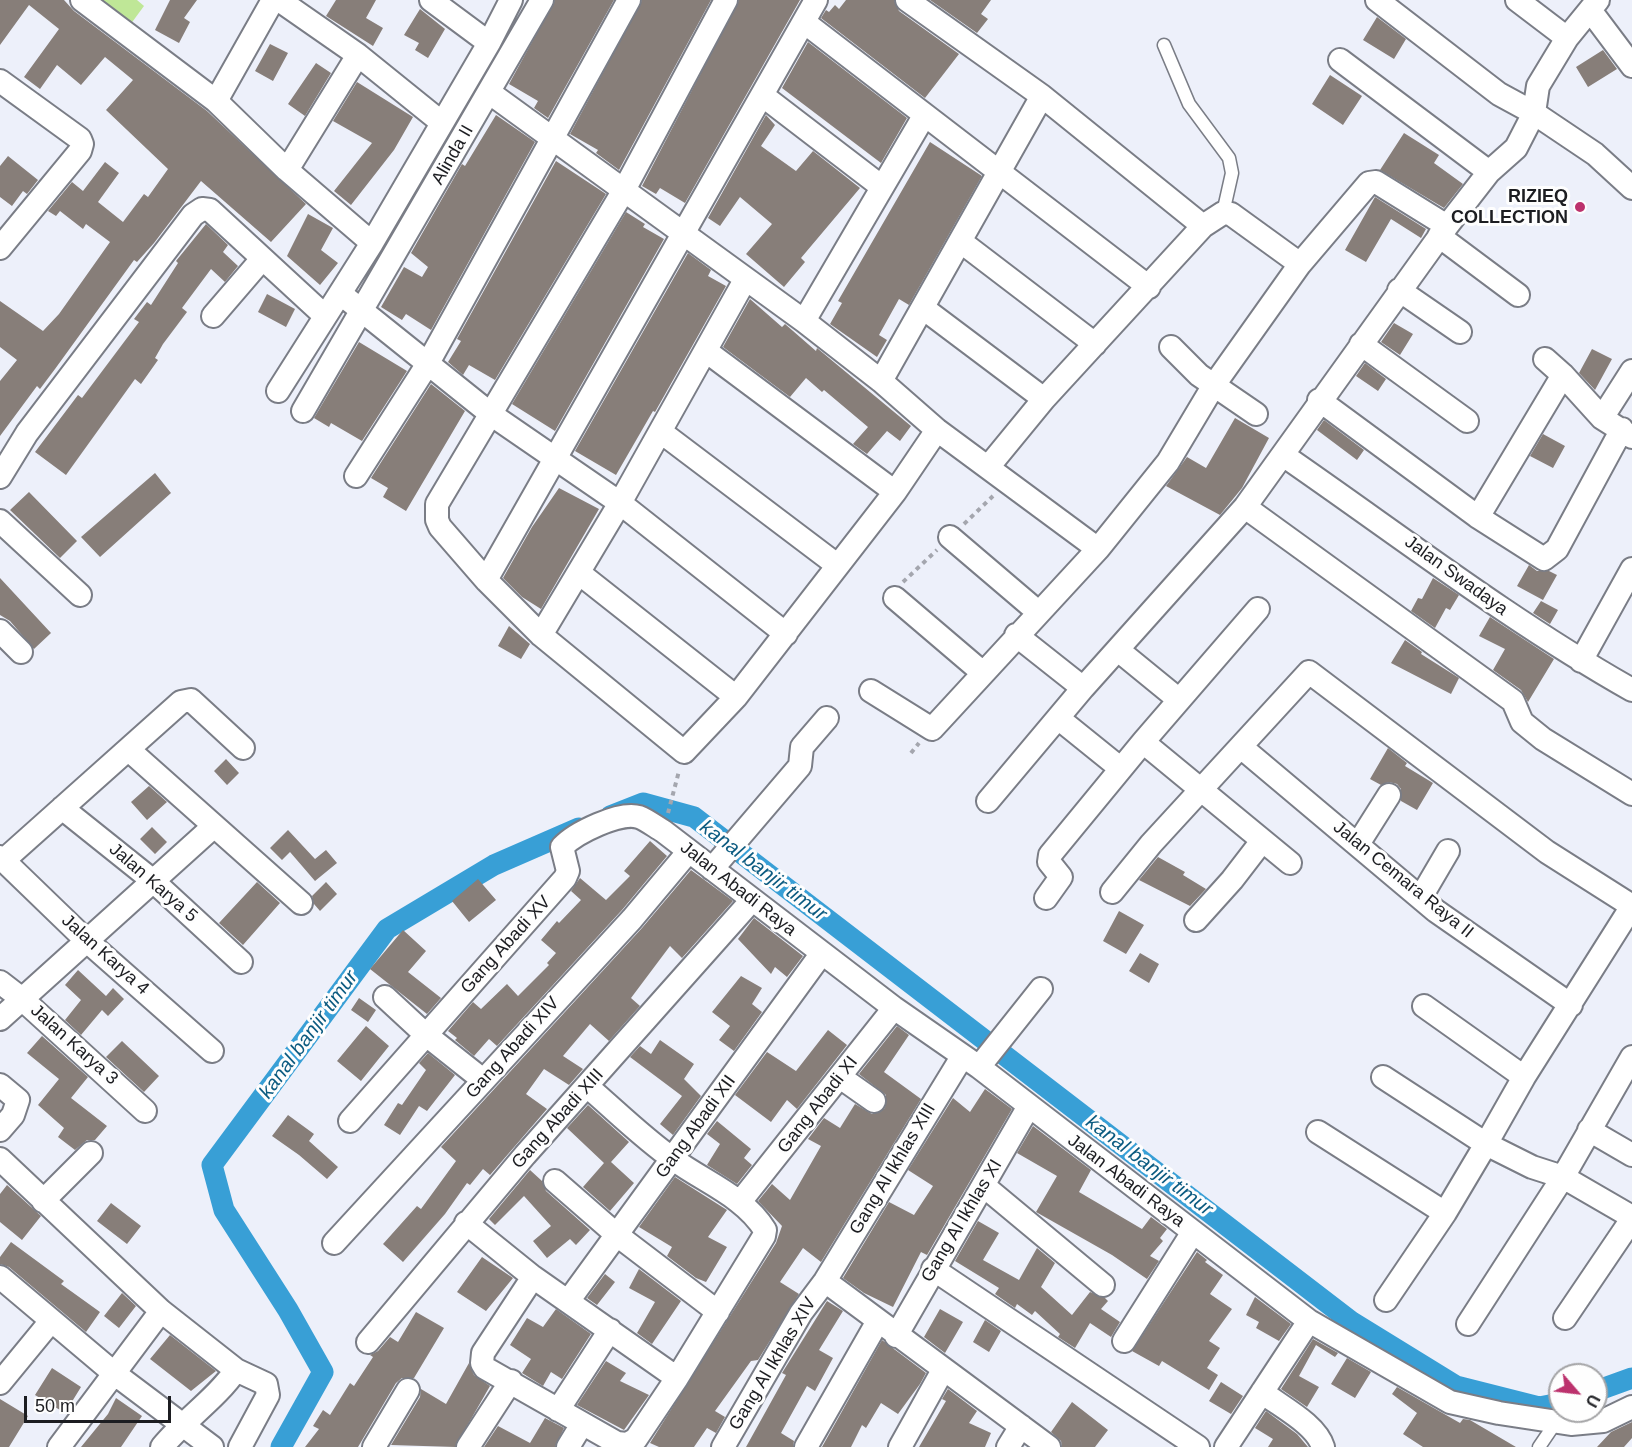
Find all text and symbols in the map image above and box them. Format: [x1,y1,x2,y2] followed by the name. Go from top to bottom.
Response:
[427,121,479,189] street label: Alinda II
[1451,186,1568,228] place label: RIZIEQ COLLECTION
[1573,200,1587,214] marker: RIZIEQ COLLECTION
[1400,531,1512,621] street label: Jalan Swadaya
[695,816,831,926] water label: kanal banjir timur
[1329,817,1477,943] street label: Jalan Cemara Raya II
[676,837,800,941] street label: Jalan Abadi Raya
[104,839,202,927] street label: Jalan Karya 5
[456,892,556,998] street label: Gang Abadi XV
[57,910,153,1000] street label: Jalan Karya 4
[255,966,363,1104] water label: kanal banjir timur
[462,993,564,1103] street label: Gang Abadi XIV
[26,1000,122,1090] street label: Jalan Karya 3
[773,1052,863,1158] street label: Gang Abadi XI
[507,1065,609,1173] street label: Gang Abadi XIII
[651,1071,741,1183] street label: Gang Abadi XII
[845,1100,941,1238] street label: Gang Al Ikhlas XIII
[1081,1111,1217,1221] water label: kanal banjir timur
[1063,1130,1189,1232] street label: Jalan Abadi Raya
[917,1156,1007,1286] street label: Gang Al Ikhlas XI
[725,1294,821,1434] street label: Gang Al Ikhlas XIV
[1548,1363,1608,1423] north arrow
[27,1384,174,1422] scale bar
[1582,1392,1603,1410] text: U
[35,1396,75,1416] text: 50 m

